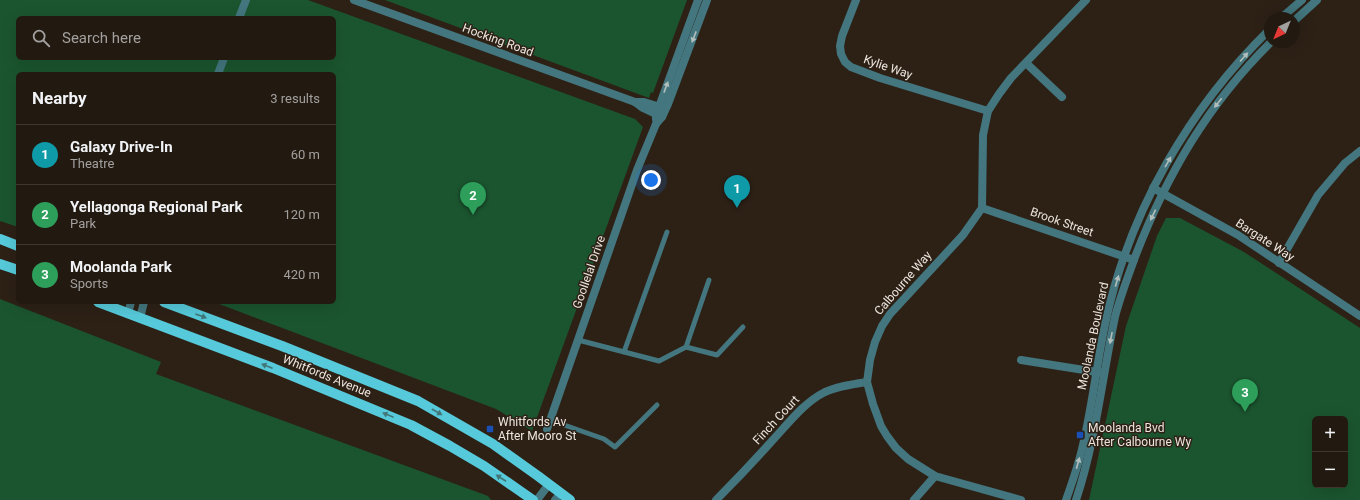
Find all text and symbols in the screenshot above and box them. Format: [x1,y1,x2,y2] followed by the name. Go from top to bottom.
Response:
[1264,12,1300,48] north arrow
[16,16,336,60] search box
[461,21,535,59] street label: Hocking Road
[30,27,52,49] icon: search
[62,29,141,47] text: Search here
[690,31,696,43] one-way arrow
[862,52,915,82] street label: Kylie Way
[1239,52,1249,62] one-way arrow
[663,81,669,93] one-way arrow
[32,88,87,108] text: Nearby
[270,91,320,106] text: 3 results
[1214,97,1222,108] one-way arrow
[70,138,173,156] text: Galaxy Drive-In
[41,147,49,162] text: 1
[291,147,320,162] text: 60 m
[70,156,114,171] text: Theatre
[1165,156,1172,168] one-way arrow
[641,170,661,190] your location
[724,175,750,208] pin: 1
[460,182,486,215] pin: 2
[70,198,243,216] text: Yellagonga Regional Park
[1029,205,1095,239] street label: Brook Street
[41,207,49,222] text: 2
[283,207,320,222] text: 120 m
[1150,209,1156,221] one-way arrow
[70,216,96,231] text: Park
[1233,216,1297,264] street label: Bargate Way
[570,234,608,310] street label: Goollelal Drive
[871,248,935,318] street label: Calbourne Way
[70,258,172,276] text: Moolanda Park
[41,267,49,282] text: 3
[283,267,320,282] text: 420 m
[1114,275,1120,287] one-way arrow
[70,276,108,291] text: Sports
[1075,281,1111,391] street label: Moolanda Boulevard
[195,313,207,319] one-way arrow
[1108,332,1114,344] one-way arrow
[281,352,373,400] street label: Whitfords Avenue
[261,362,273,368] one-way arrow
[1232,379,1258,412] pin: 3
[750,393,802,447] street label: Finch Court
[432,409,443,416] one-way arrow
[382,412,393,418] one-way arrow
[498,415,576,443] place label: Whitfords Av After Mooro St
[1312,416,1348,488] map controls
[1312,416,1348,452] button: +
[1088,421,1191,449] place label: Moolanda Bvd After Calbourne Wy
[485,424,495,434] marker: Whitfords Av After Mooro St
[1075,430,1085,440] marker: Moolanda Bvd After Calbourne Wy
[1312,452,1348,488] button: −
[1075,456,1081,468] one-way arrow
[496,474,506,482] one-way arrow

